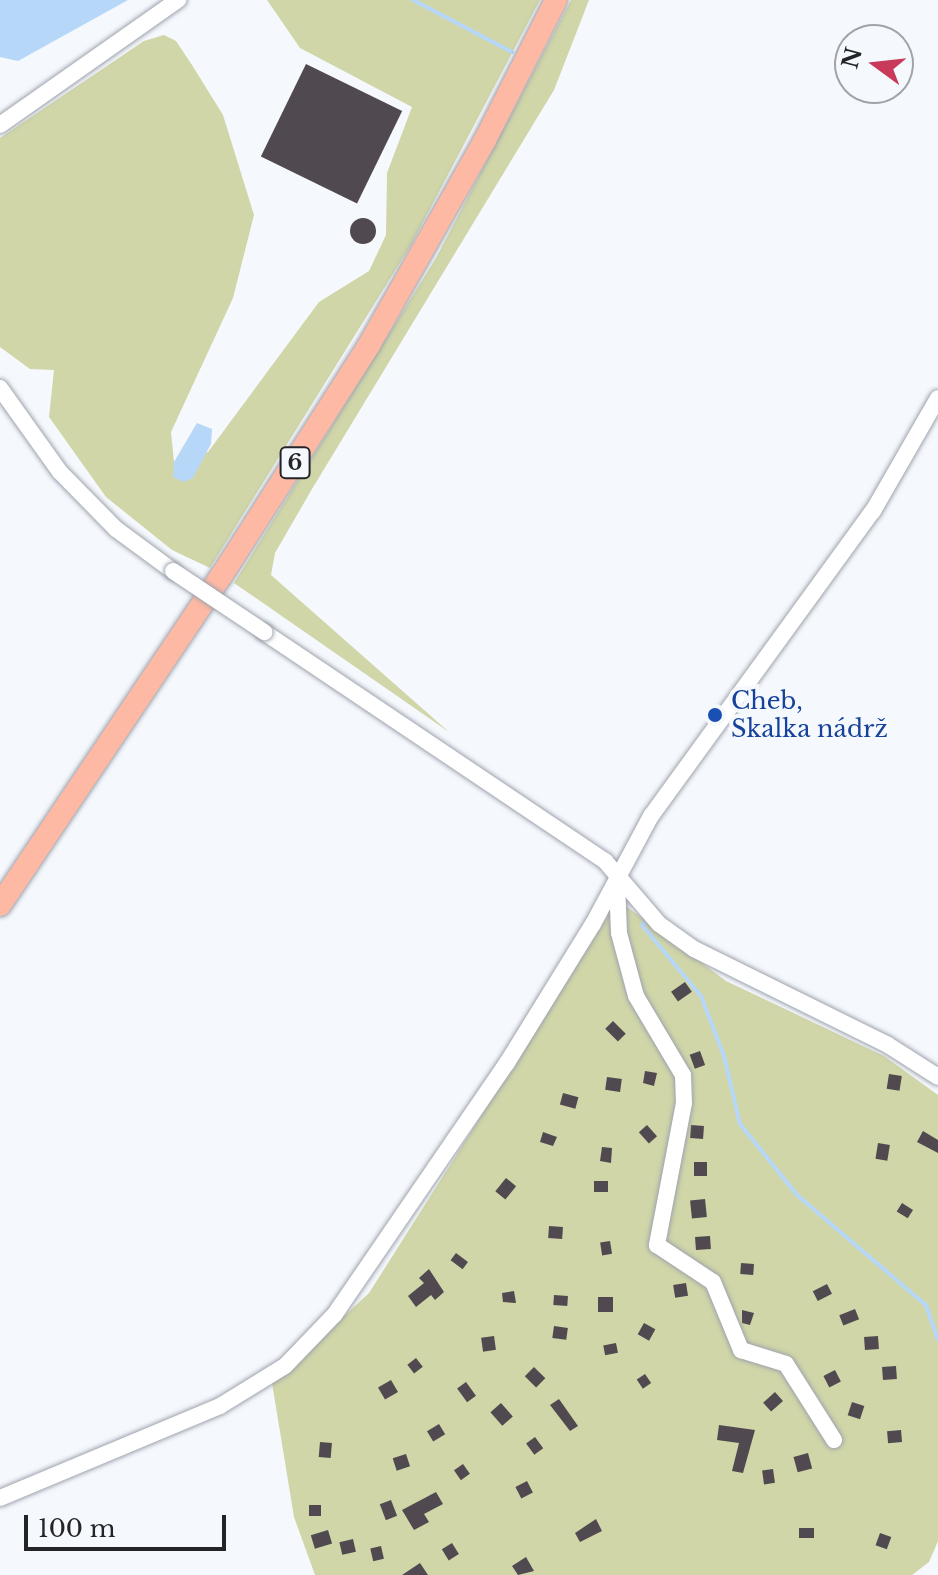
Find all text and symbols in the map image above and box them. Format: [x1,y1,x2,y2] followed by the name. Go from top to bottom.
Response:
[834,24,914,104] north arrow
[837,45,868,72] text: N
[279,445,311,481] road number: 6
[731,687,888,743] place label: Cheb, Skalka nádrž
[706,706,724,724] marker: Cheb, Skalka nádrž
[28,1499,230,1549] scale bar
[38,1514,116,1543] text: 100 m

